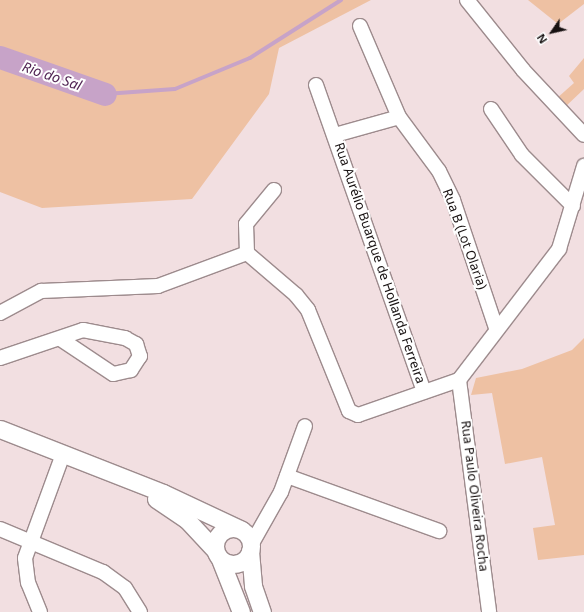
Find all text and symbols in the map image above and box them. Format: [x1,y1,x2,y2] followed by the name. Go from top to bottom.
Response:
[532,12,572,52] north arrow
[533,31,550,47] text: N
[20,58,84,94] water label: Rio do Sal
[331,141,429,385] street label: Rua Aurélio Buarque de Hollanda Ferreira
[440,187,490,291] street label: Rua B (Lot Olaria)
[458,420,492,572] street label: Rua Paulo Oliveira Rocha

